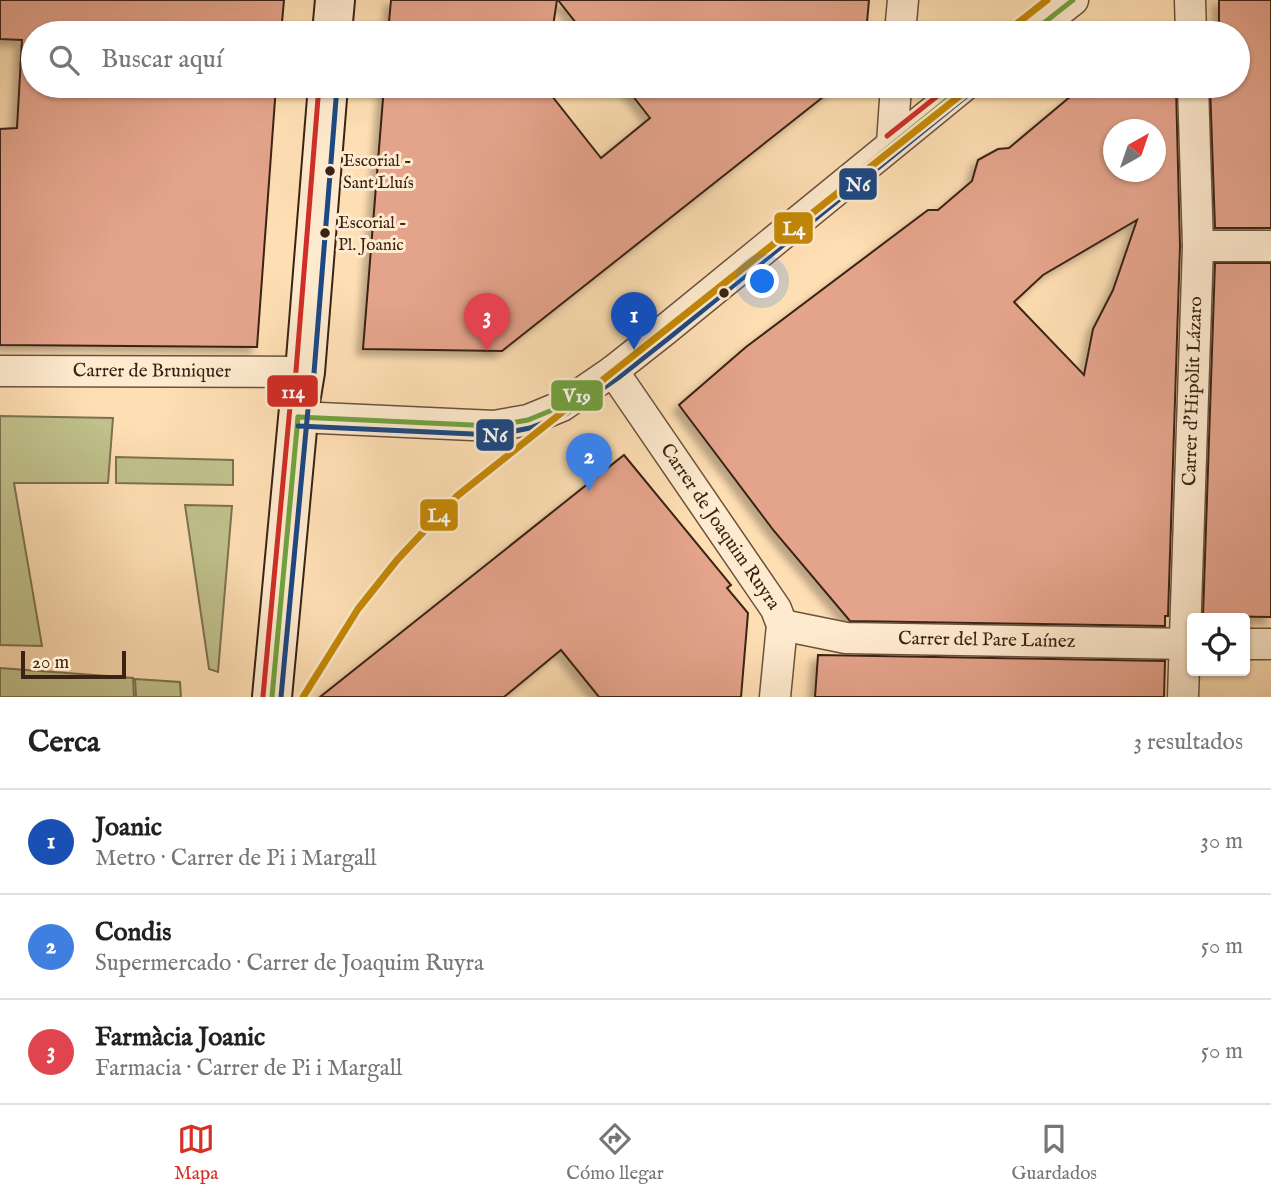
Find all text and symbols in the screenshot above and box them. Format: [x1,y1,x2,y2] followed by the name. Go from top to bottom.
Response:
[21,21,1250,98] search box
[45,41,83,79] icon: search
[101,43,223,76] text: Buscar aquí
[1103,119,1166,182] north arrow
[343,151,414,194] place label: Escorial - Sant Lluís
[323,164,337,178] marker: Escorial - Sant Lluís
[838,167,878,201] line badge: N6
[845,174,871,198] text: N6
[773,211,814,245] line badge: L4
[338,213,407,256] place label: Escorial - Pl. Joanic
[783,218,806,242] text: L4
[318,226,332,240] marker: Escorial - Pl. Joanic
[745,264,779,298] your location
[717,286,731,300] unlabelled marker
[611,292,657,350] pin: 1
[464,293,510,351] pin: 3
[1178,296,1208,486] street label: Carrer d'Hipòlit Lázaro
[73,359,231,384] street label: Carrer de Bruniquer
[266,374,319,408] line badge: 114
[550,379,604,412] line badge: V19
[281,381,305,405] text: 114
[562,385,591,409] text: V19
[475,418,515,452] line badge: N6
[482,425,508,449] text: N6
[566,433,612,491] pin: 2
[654,439,786,615] street label: Carrer de Joaquim Ruyra
[419,498,459,532] line badge: L4
[428,505,451,529] text: L4
[1187,613,1250,676] map controls
[1187,613,1250,676] button: locate
[898,627,1076,654] street label: Carrer del Pare Laínez
[21,648,126,680] scale bar
[32,651,69,675] text: 20 m
[28,724,100,762] text: Cerca
[1133,728,1243,757] text: 3 resultados
[95,811,162,844] text: Joanic
[47,827,55,856] text: 1
[1200,827,1243,856] text: 30 m
[95,844,377,873] text: Metro · Carrer de Pi i Margall
[95,916,171,949] text: Condis
[46,932,56,961] text: 2
[1201,932,1243,961] text: 50 m
[95,949,484,978] text: Supermercado · Carrer de Joaquim Ruyra
[95,1021,265,1054] text: Farmàcia Joanic
[47,1037,55,1066] text: 3
[1201,1037,1243,1066] text: 50 m
[95,1054,402,1083] text: Farmacia · Carrer de Pi i Margall
[174,1120,219,1186] tab: Mapa
[566,1120,664,1186] tab: Cómo llegar
[1012,1120,1097,1186] tab: Guardados

